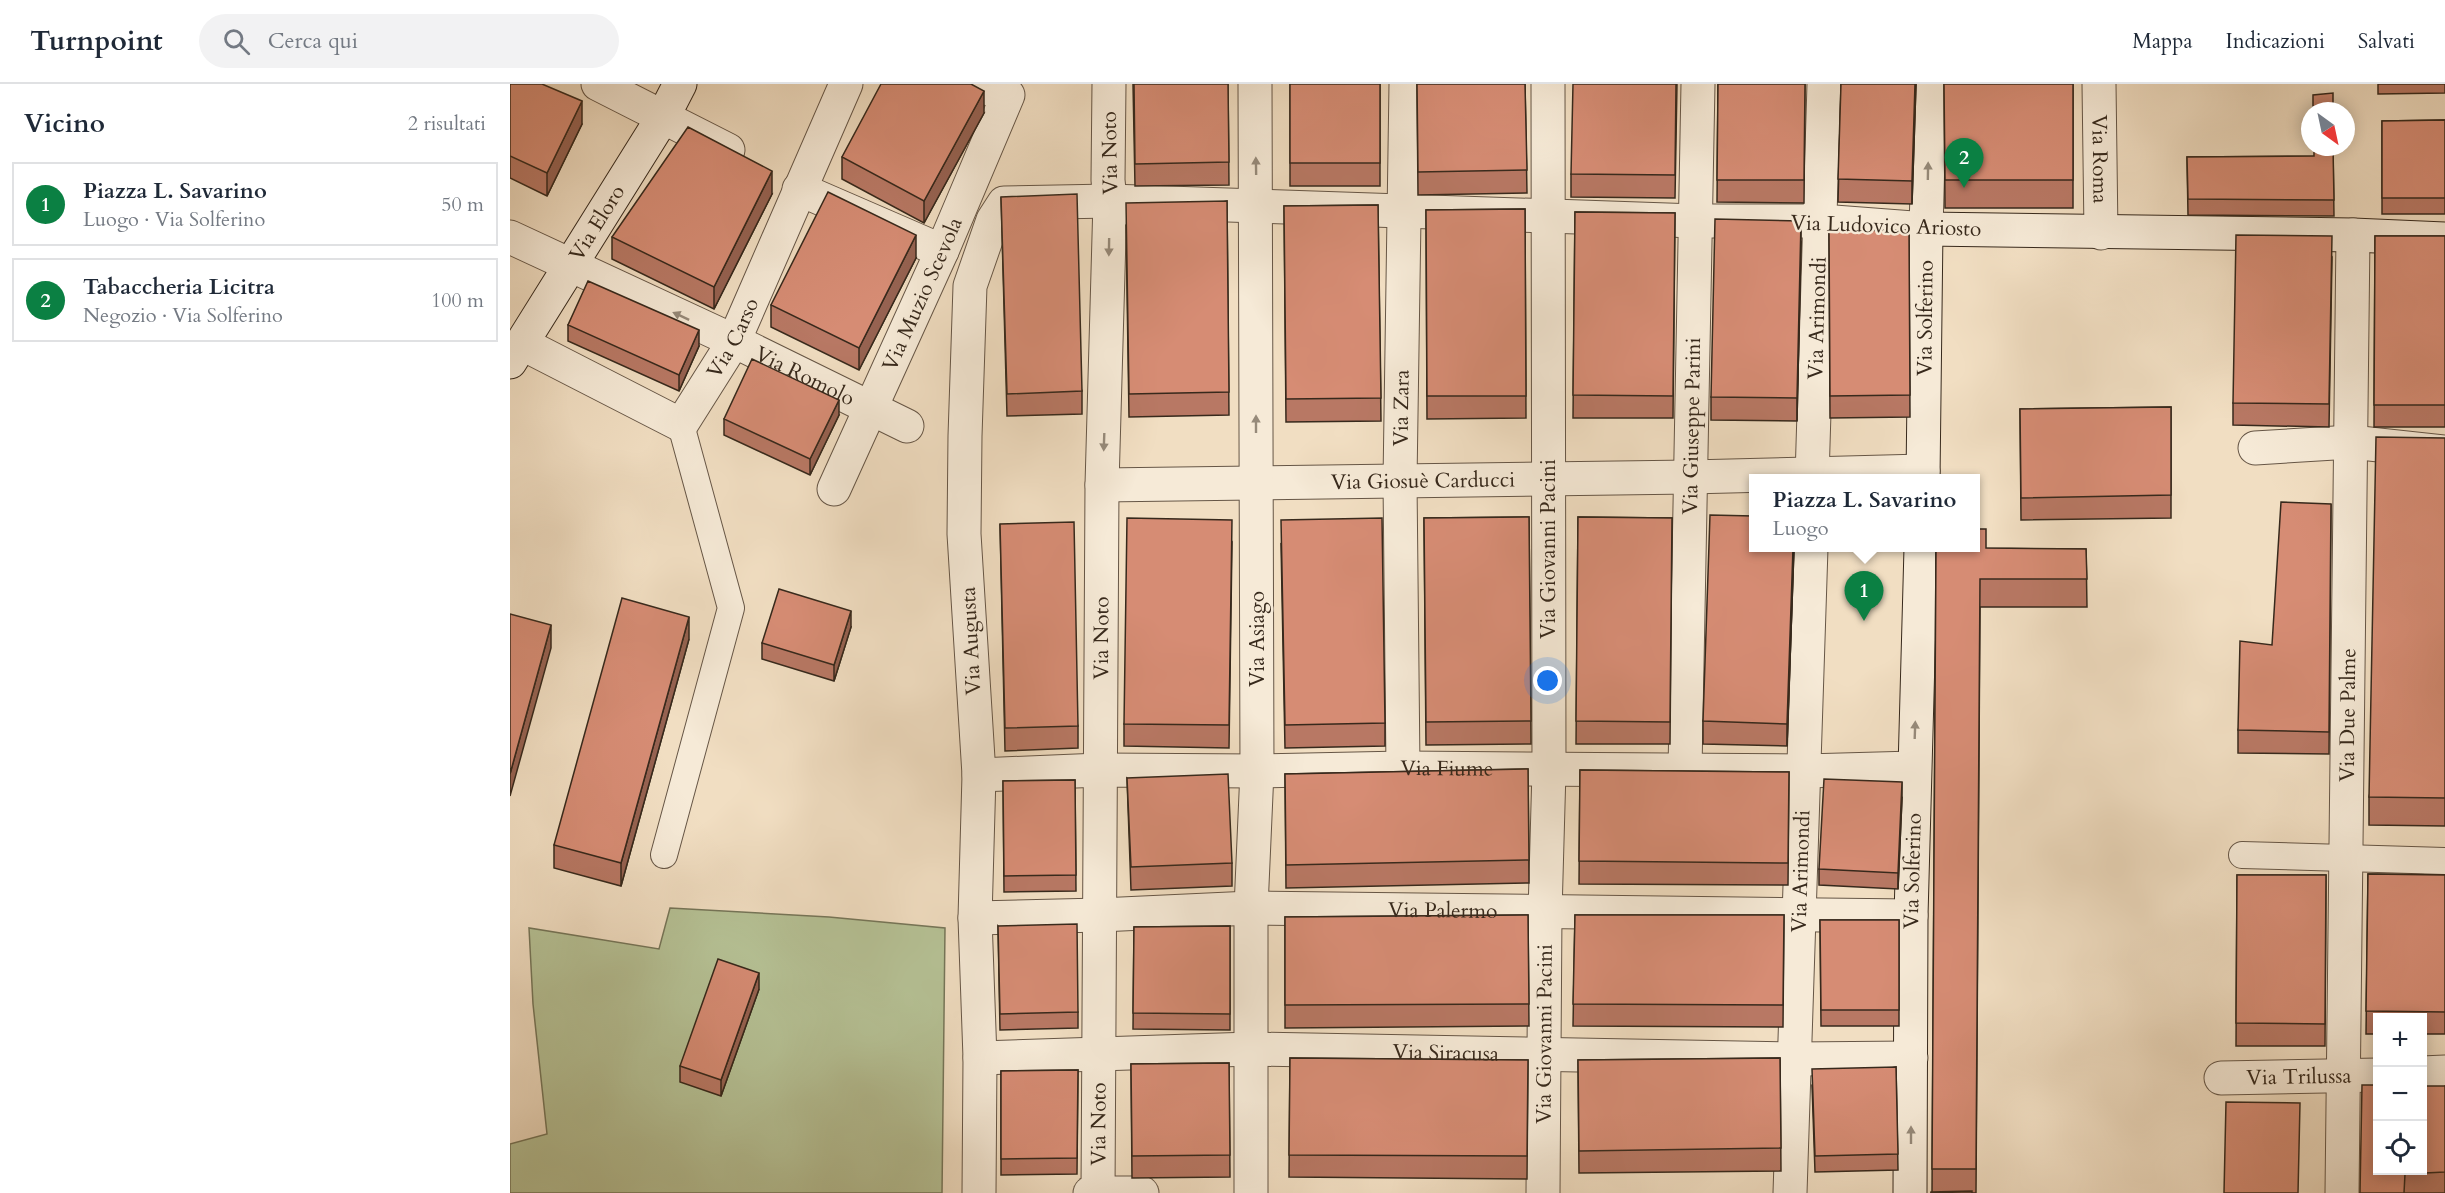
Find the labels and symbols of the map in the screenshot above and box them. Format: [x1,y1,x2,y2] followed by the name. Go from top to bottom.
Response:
[2301,102,2355,156] north arrow
[1095,111,1125,195] street label: Via Noto
[2085,114,2115,204] street label: Via Roma
[1944,138,1984,188] pin: 2
[1251,156,1261,175] one-way arrow
[1923,161,1932,180] one-way arrow
[562,179,632,267] street label: Via Eloro
[1790,208,1982,244] street label: Via Ludovico Ariosto
[875,213,969,376] street label: Via Muzio Scevola
[1104,238,1114,257] one-way arrow
[1801,256,1833,380] street label: Via Arimondi
[1910,260,1940,376] street label: Via Solferino
[700,293,766,384] street label: Via Carso
[672,312,689,321] one-way arrow
[1675,337,1708,515] street label: Via Giuseppe Parini
[750,339,860,413] street label: Via Romolo
[1386,369,1416,447] street label: Via Zara
[1251,414,1261,433] one-way arrow
[1099,433,1108,452] one-way arrow
[1534,459,1563,639] street label: Via Giovanni Pacini
[1331,465,1515,496] street label: Via Giosuè Carducci
[1844,572,1884,621] pin: 1
[954,586,988,696] street label: Via Augusta
[1243,591,1272,687] street label: Via Asiago
[1086,596,1116,680] street label: Via Noto
[2332,648,2363,782] street label: Via Due Palme
[1533,666,1562,695] your location
[1910,720,1920,739] one-way arrow
[1400,753,1493,783] street label: Via Fiume
[1784,809,1817,933] street label: Via Arimondi
[1896,813,1928,929] street label: Via Solferino
[1388,895,1498,925] street label: Via Palermo
[1529,944,1559,1124] street label: Via Giovanni Pacini
[1392,1037,1499,1068] street label: Via Siracusa
[2246,1061,2352,1092] street label: Via Trilussa
[1084,1082,1113,1166] street label: Via Noto
[1906,1125,1916,1144] one-way arrow

